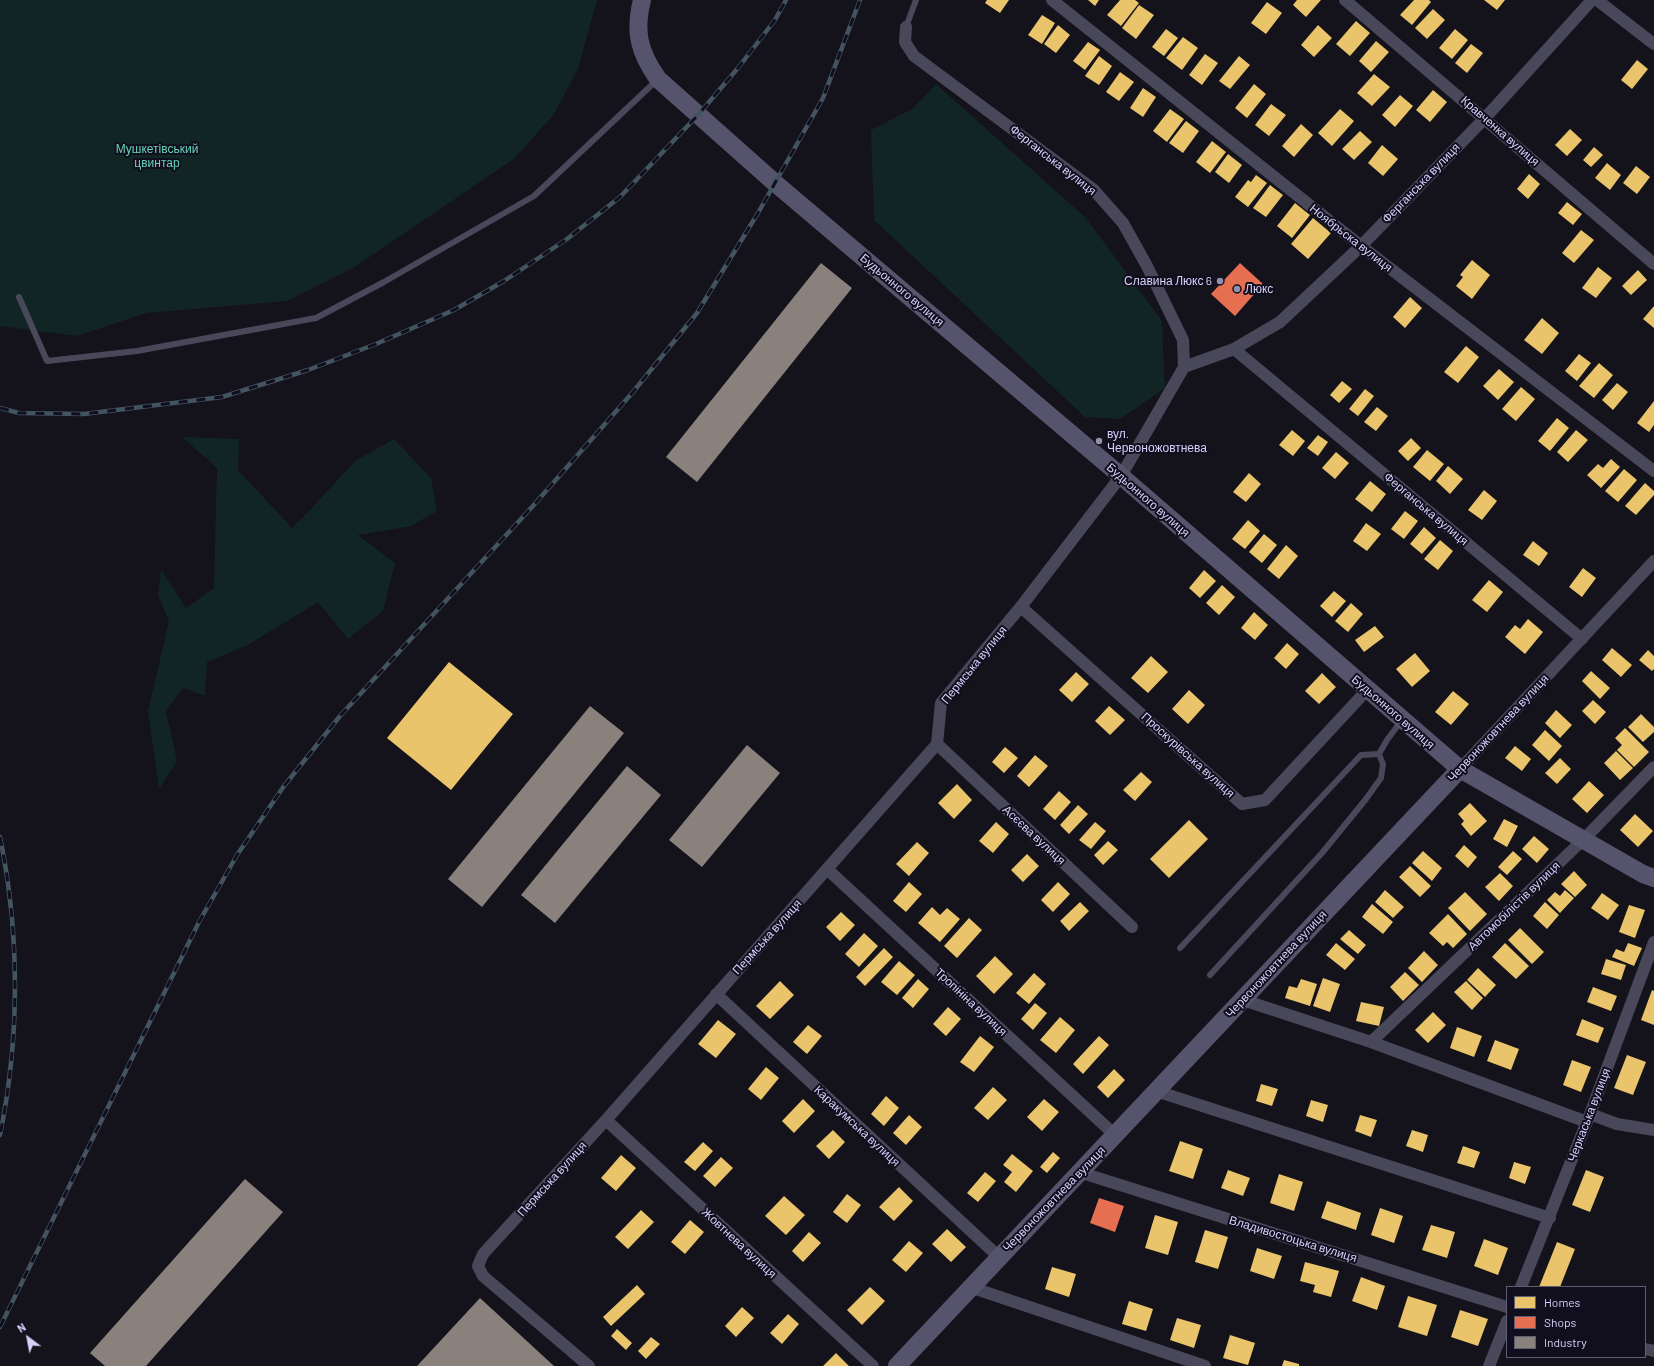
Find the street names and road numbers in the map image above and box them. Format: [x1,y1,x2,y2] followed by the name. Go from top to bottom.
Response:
[1458,93,1542,169] street label: Кравченка вулиця
[1007,122,1099,198] street label: Ферганська вулиця
[1379,140,1463,226] street label: Ферганська вулиця
[1307,201,1395,275] street label: Ноябрьска вулиця
[857,251,947,329] street label: Будьонного вулиця
[1104,460,1192,540] street label: Будьонного вулиця
[1381,470,1471,548] street label: Ферганська вулиця
[938,623,1010,707] street label: Пермська вулиця
[1445,671,1551,785] street label: Червоножовтнева вулиця
[1349,672,1437,752] street label: Будьонного вулиця
[1138,709,1238,801] street label: Проскурівська вулиця
[1000,802,1068,868] street label: Асєєва вулиця
[1465,858,1563,954] street label: Автомобілістів вулиця
[730,897,804,977] street label: Пермська вулиця
[1223,907,1329,1021] street label: Червоножовтнева вулиця
[932,965,1010,1039] street label: Тропініна вулиця
[1564,1066,1614,1164] street label: Черкаська вулиця
[811,1082,903,1170] street label: Каракумська вулиця
[515,1139,589,1219] street label: Пермська вулиця
[1000,1143,1108,1255] street label: Червоножовтнева вулиця
[699,1205,779,1281] street label: Жовтнева вулиця
[1227,1213,1359,1265] street label: Владивостоцька вулиця

